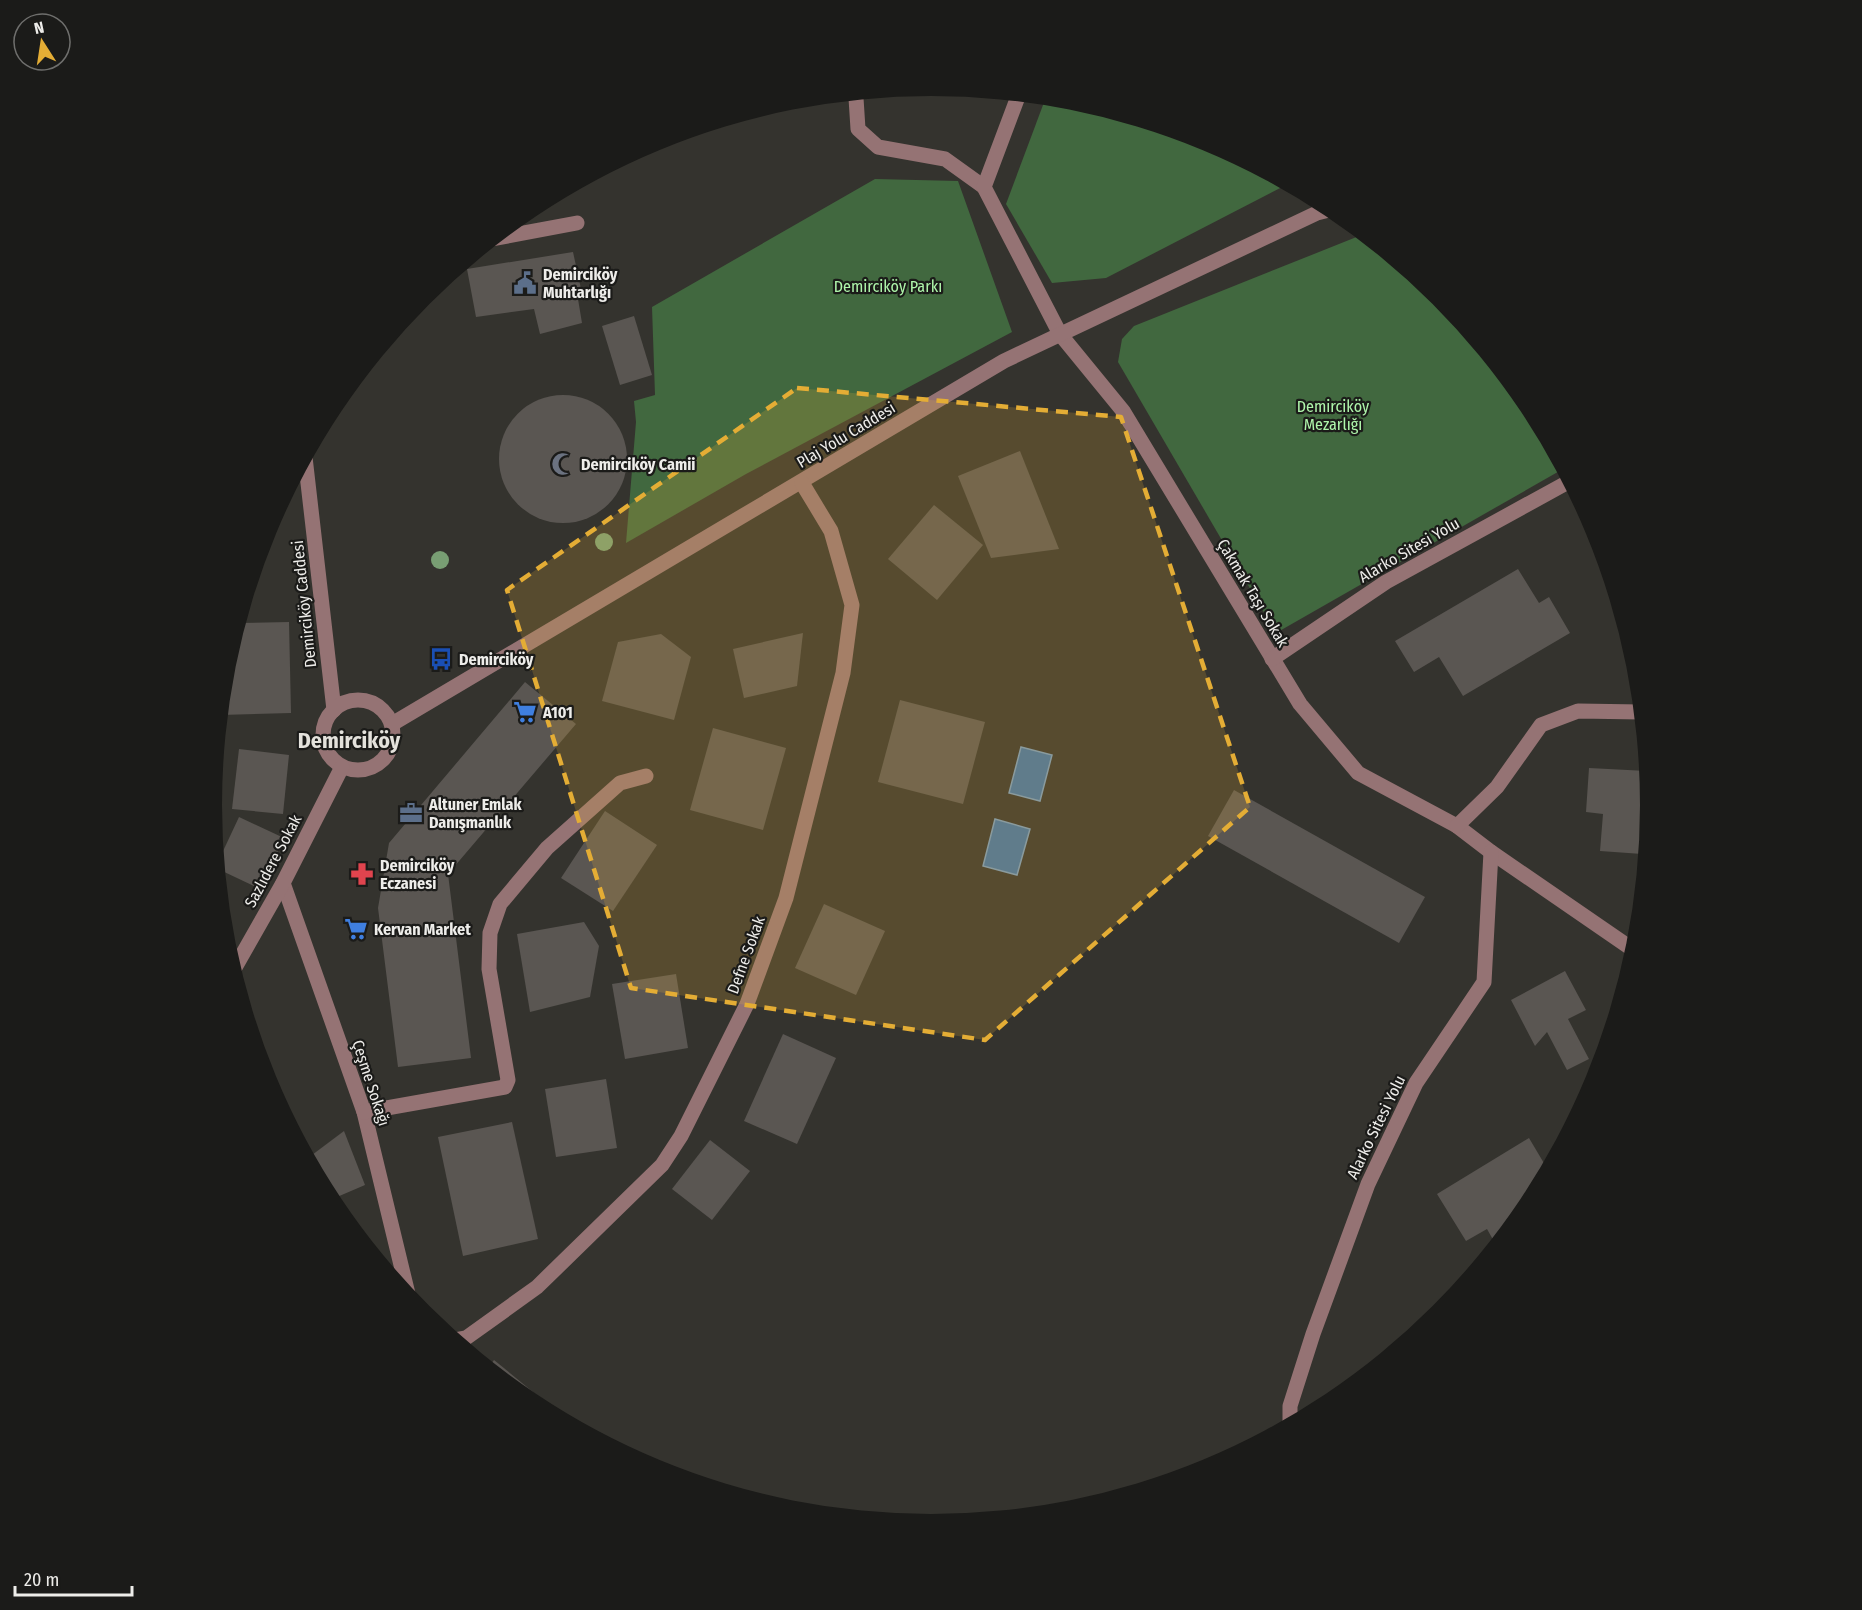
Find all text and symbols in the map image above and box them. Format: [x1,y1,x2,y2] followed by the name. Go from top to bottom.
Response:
[12,12,72,72] north arrow
[32,18,46,38] text: N
[543,265,618,302] place label: Demirciköy Muhtarlığı
[512,270,538,296] public building icon: Demirciköy Muhtarlığı
[834,277,942,296] park label: Demirciköy Parkı
[1297,397,1370,434] park label: Demirciköy Mezarlığı
[793,398,899,472] street label: Plaj Yolu Caddesi
[550,451,576,477] mosque icon: Demirciköy Camii
[581,455,695,474] place label: Demirciköy Camii
[1355,514,1463,586] street label: Alarko Sitesi Yolu
[1212,536,1293,651] street label: Çakmak Taşı Sokak
[288,539,320,669] street label: Demirciköy Caddesi
[428,646,454,672] bus stop icon: Demirciköy
[459,650,534,669] place label: Demirciköy
[512,699,538,725] supermarket icon: A101
[542,703,573,722] place label: A101
[298,727,401,754] district label: Demirciköy
[428,795,523,833] place label: Altuner Emlak Danışmanlık
[398,800,424,826] office icon: Altuner Emlak Danışmanlık
[241,811,306,911] street label: Sazlıdere Sokak
[380,856,455,893] place label: Demirciköy Eczanesi
[349,861,375,887] pharmacy icon: Demirciköy Eczanesi
[723,913,769,996] street label: Defne Sokak
[343,916,369,942] supermarket icon: Kervan Market
[374,920,471,939] place label: Kervan Market
[347,1038,394,1129] street label: Çeşme Sokağı
[1343,1072,1409,1182] street label: Alarko Sitesi Yolu
[15,1559,132,1597] scale bar
[24,1569,59,1591] text: 20 m

